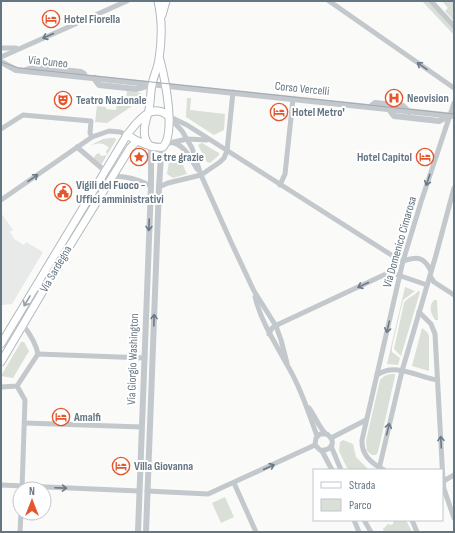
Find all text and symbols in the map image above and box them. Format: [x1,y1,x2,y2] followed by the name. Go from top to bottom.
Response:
[41,9,61,29] hotel icon: Hotel Fiorella
[64,12,120,27] place label: Hotel Fiorella
[43,33,55,40] one-way arrow
[27,52,69,72] street label: Via Cuneo
[417,62,428,70] one-way arrow
[274,79,330,99] street label: Corso Vercelli
[384,88,404,108] hospital icon: Neovision
[53,90,73,110] theatre icon: Teatro Nazionale
[407,91,449,106] place label: Neovision
[76,93,147,108] place label: Teatro Nazionale
[269,102,289,122] hotel icon: Hotel Metro'
[292,105,345,120] place label: Hotel Metro'
[129,147,149,167] place icon: Le tre grazie
[415,147,435,167] hotel icon: Hotel Capitol
[152,150,204,165] place label: Le tre grazie
[357,150,412,165] place label: Hotel Capitol
[424,173,431,186] one-way arrow
[27,174,38,182] one-way arrow
[76,178,164,207] place label: Vigili del Fuoco - Uffici amministrativi
[53,182,73,202] public building icon: Vigili del Fuoco - Uffici amministrativi
[380,194,420,289] street label: Via Domenico Cimarosa
[146,218,153,231] one-way arrow
[37,243,76,295] street label: Via Sardegna
[357,282,369,289] one-way arrow
[23,295,31,307] one-way arrow
[124,313,142,405] street label: Via Giorgio Washington
[150,313,157,326] one-way arrow
[383,320,391,333] one-way arrow
[51,407,71,427] hotel icon: Amalfi
[73,410,101,425] place label: Amalfi
[385,423,392,436] one-way arrow
[437,436,444,449] one-way arrow
[111,456,131,476] hotel icon: Villa Giovanna
[134,459,193,474] place label: Villa Giovanna
[263,462,275,470] one-way arrow
[313,469,443,521] legend
[349,478,376,493] text: Strada
[12,481,52,521] north arrow
[29,485,35,498] text: N
[54,485,67,492] one-way arrow
[349,498,372,513] text: Parco

